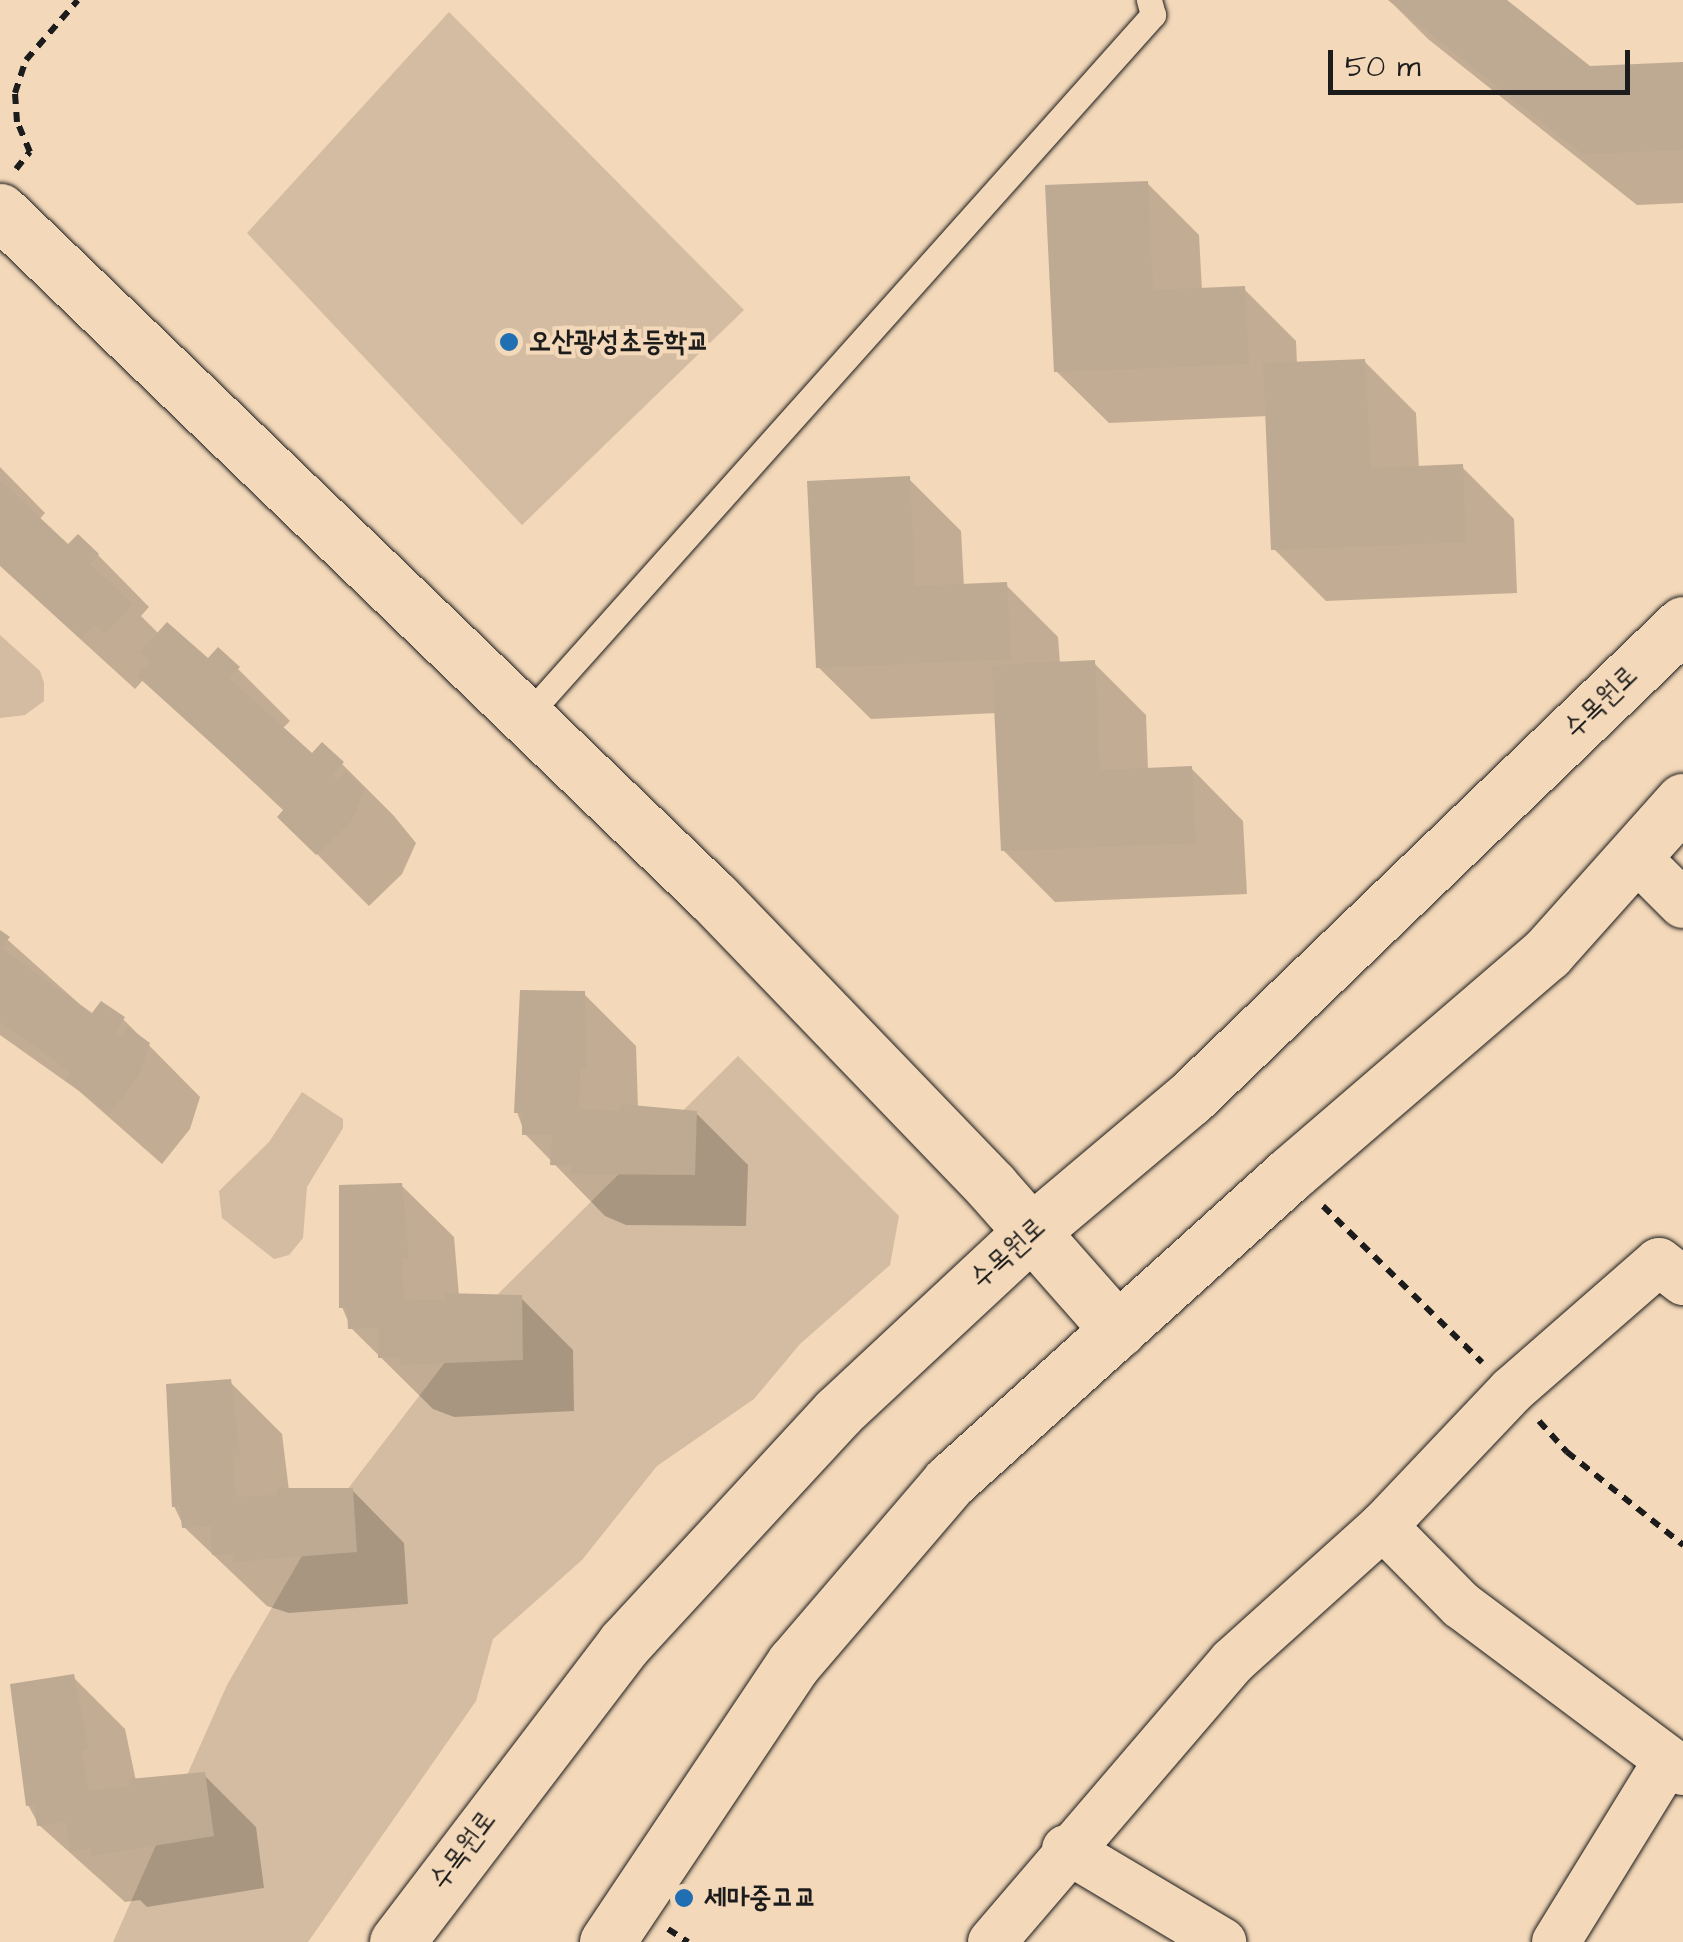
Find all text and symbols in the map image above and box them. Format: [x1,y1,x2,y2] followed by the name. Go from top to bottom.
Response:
[1333,30,1636,92] scale bar
[1345,46,1421,88] text: 50 m
[529,325,709,359] place label: 오산광성초등학교
[498,331,520,353] marker: 오산광성초등학교
[1557,659,1645,745] street label: 수목원로
[963,1210,1053,1296] street label: 수목원로
[422,1804,504,1896] street label: 수목원로
[704,1881,817,1915] place label: 세마중고교
[673,1887,695,1909] marker: 세마중고교

